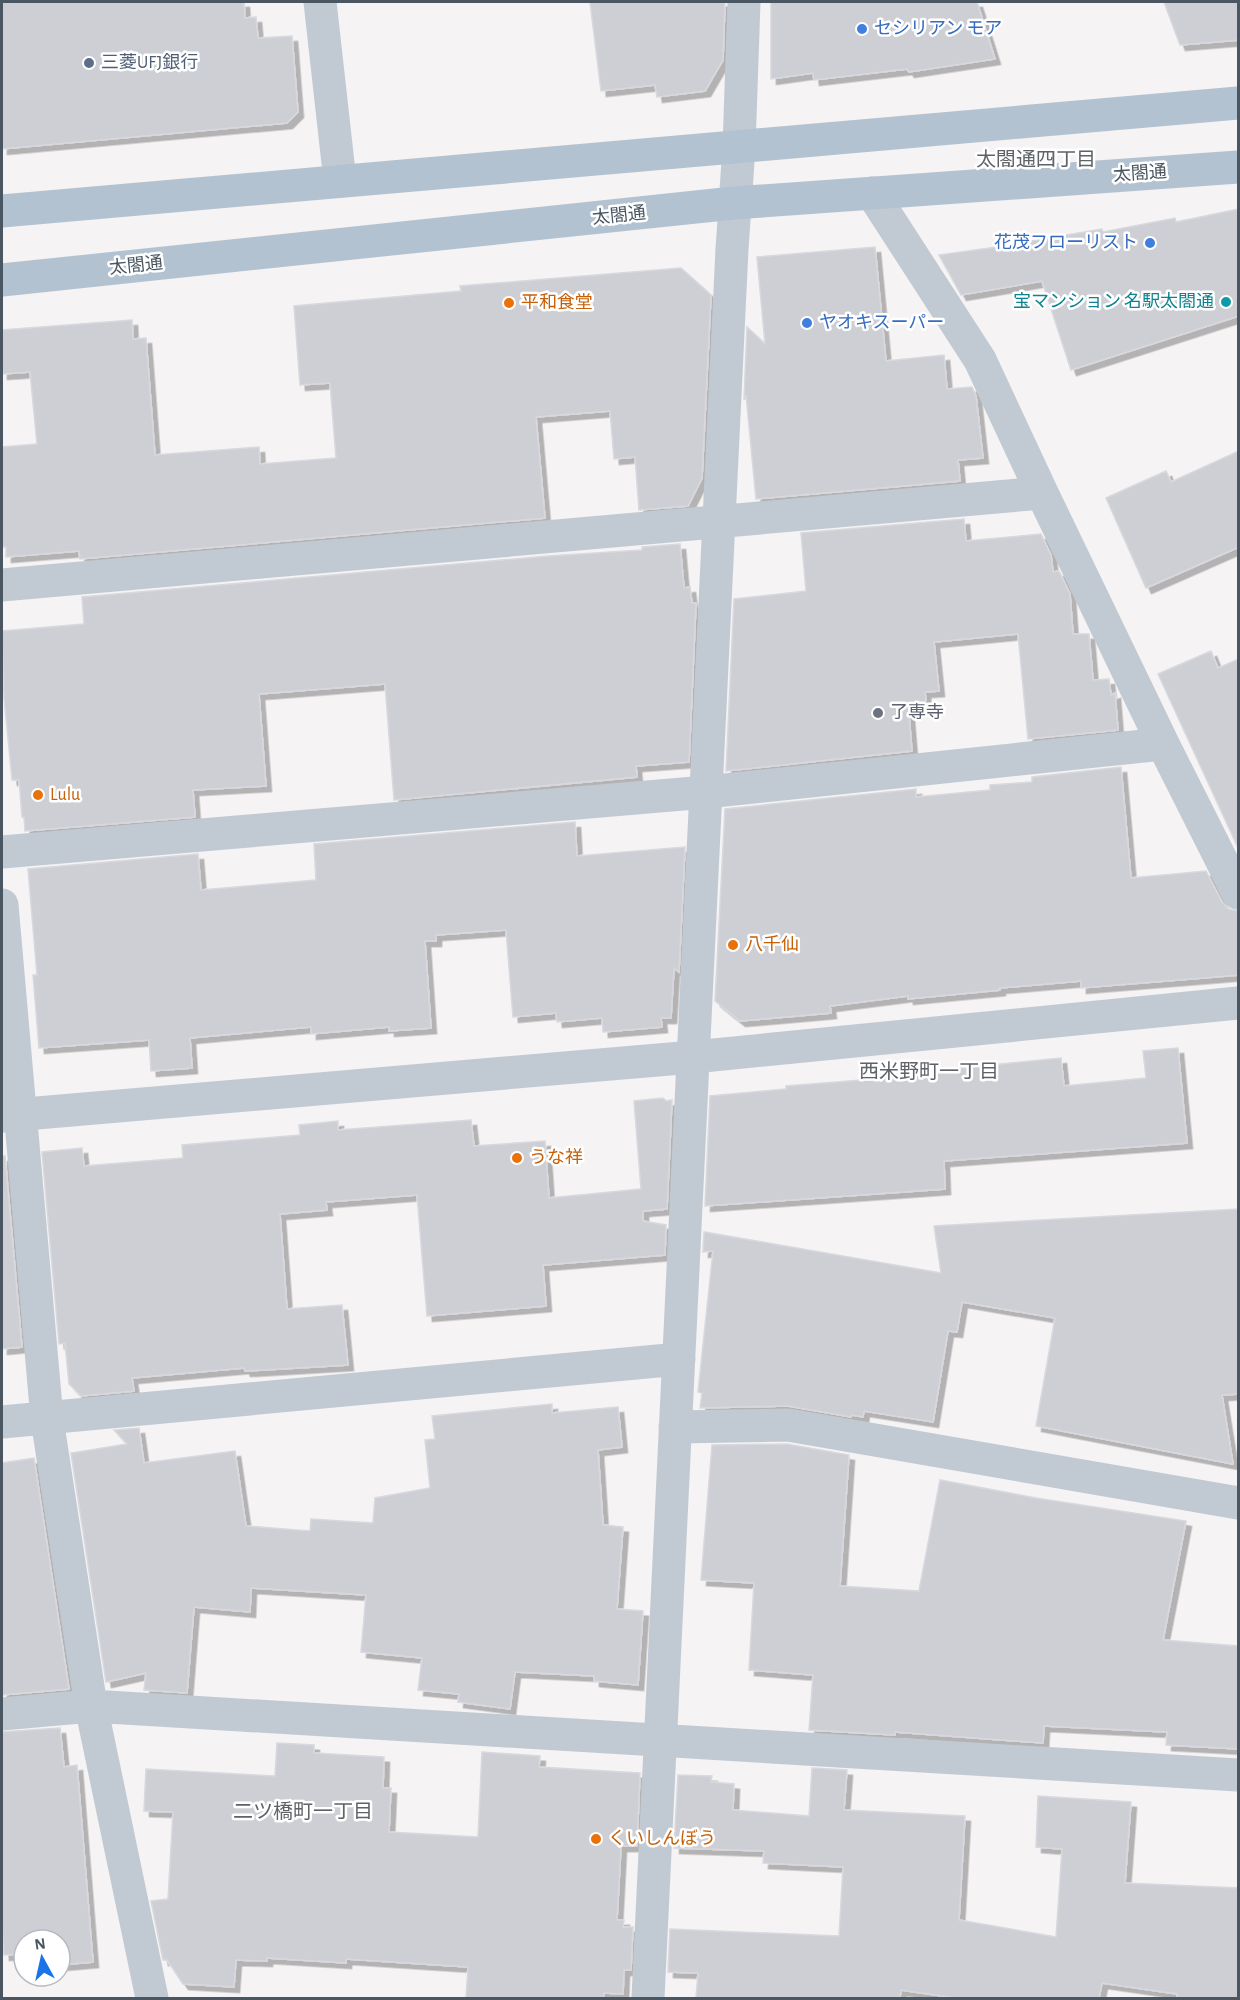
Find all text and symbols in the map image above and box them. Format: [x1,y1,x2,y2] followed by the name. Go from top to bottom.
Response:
[874,20,1002,38] place label: セシリアン モア
[855,22,869,36] marker: セシリアン モア
[101,52,198,72] place label: 三菱UFJ銀行
[82,56,96,70] marker: 三菱UFJ銀行
[976,149,1096,170] district label: 太閤通四丁目
[1112,162,1168,185] street label: 太閤通
[591,203,647,228] street label: 太閤通
[994,233,1138,252] place label: 花茂フローリスト
[1143,236,1157,250] marker: 花茂フローリスト
[108,253,164,278] street label: 太閤通
[1013,291,1214,311] place label: 宝マンション 名駅太閤通
[521,292,593,312] place label: 平和食堂
[1219,295,1233,309] marker: 宝マンション 名駅太閤通
[502,296,516,310] marker: 平和食堂
[819,313,944,332] place label: ヤオキスーパー
[800,316,814,330] marker: ヤオキスーパー
[890,703,944,722] place label: 了専寺
[871,706,885,720] marker: 了専寺
[50,786,80,804] place label: Lulu
[31,788,45,802] marker: Lulu
[745,935,799,954] place label: 八千仙
[726,938,740,952] marker: 八千仙
[859,1061,999,1082] district label: 西米野町一丁目
[529,1147,583,1167] place label: うな祥
[510,1151,524,1165] marker: うな祥
[233,1801,373,1822] district label: 二ツ橋町一丁目
[608,1829,716,1848] place label: くいしんぼう
[589,1832,603,1846] marker: くいしんぼう
[12,1928,72,1988] north arrow
[33,1935,47,1953] text: N

